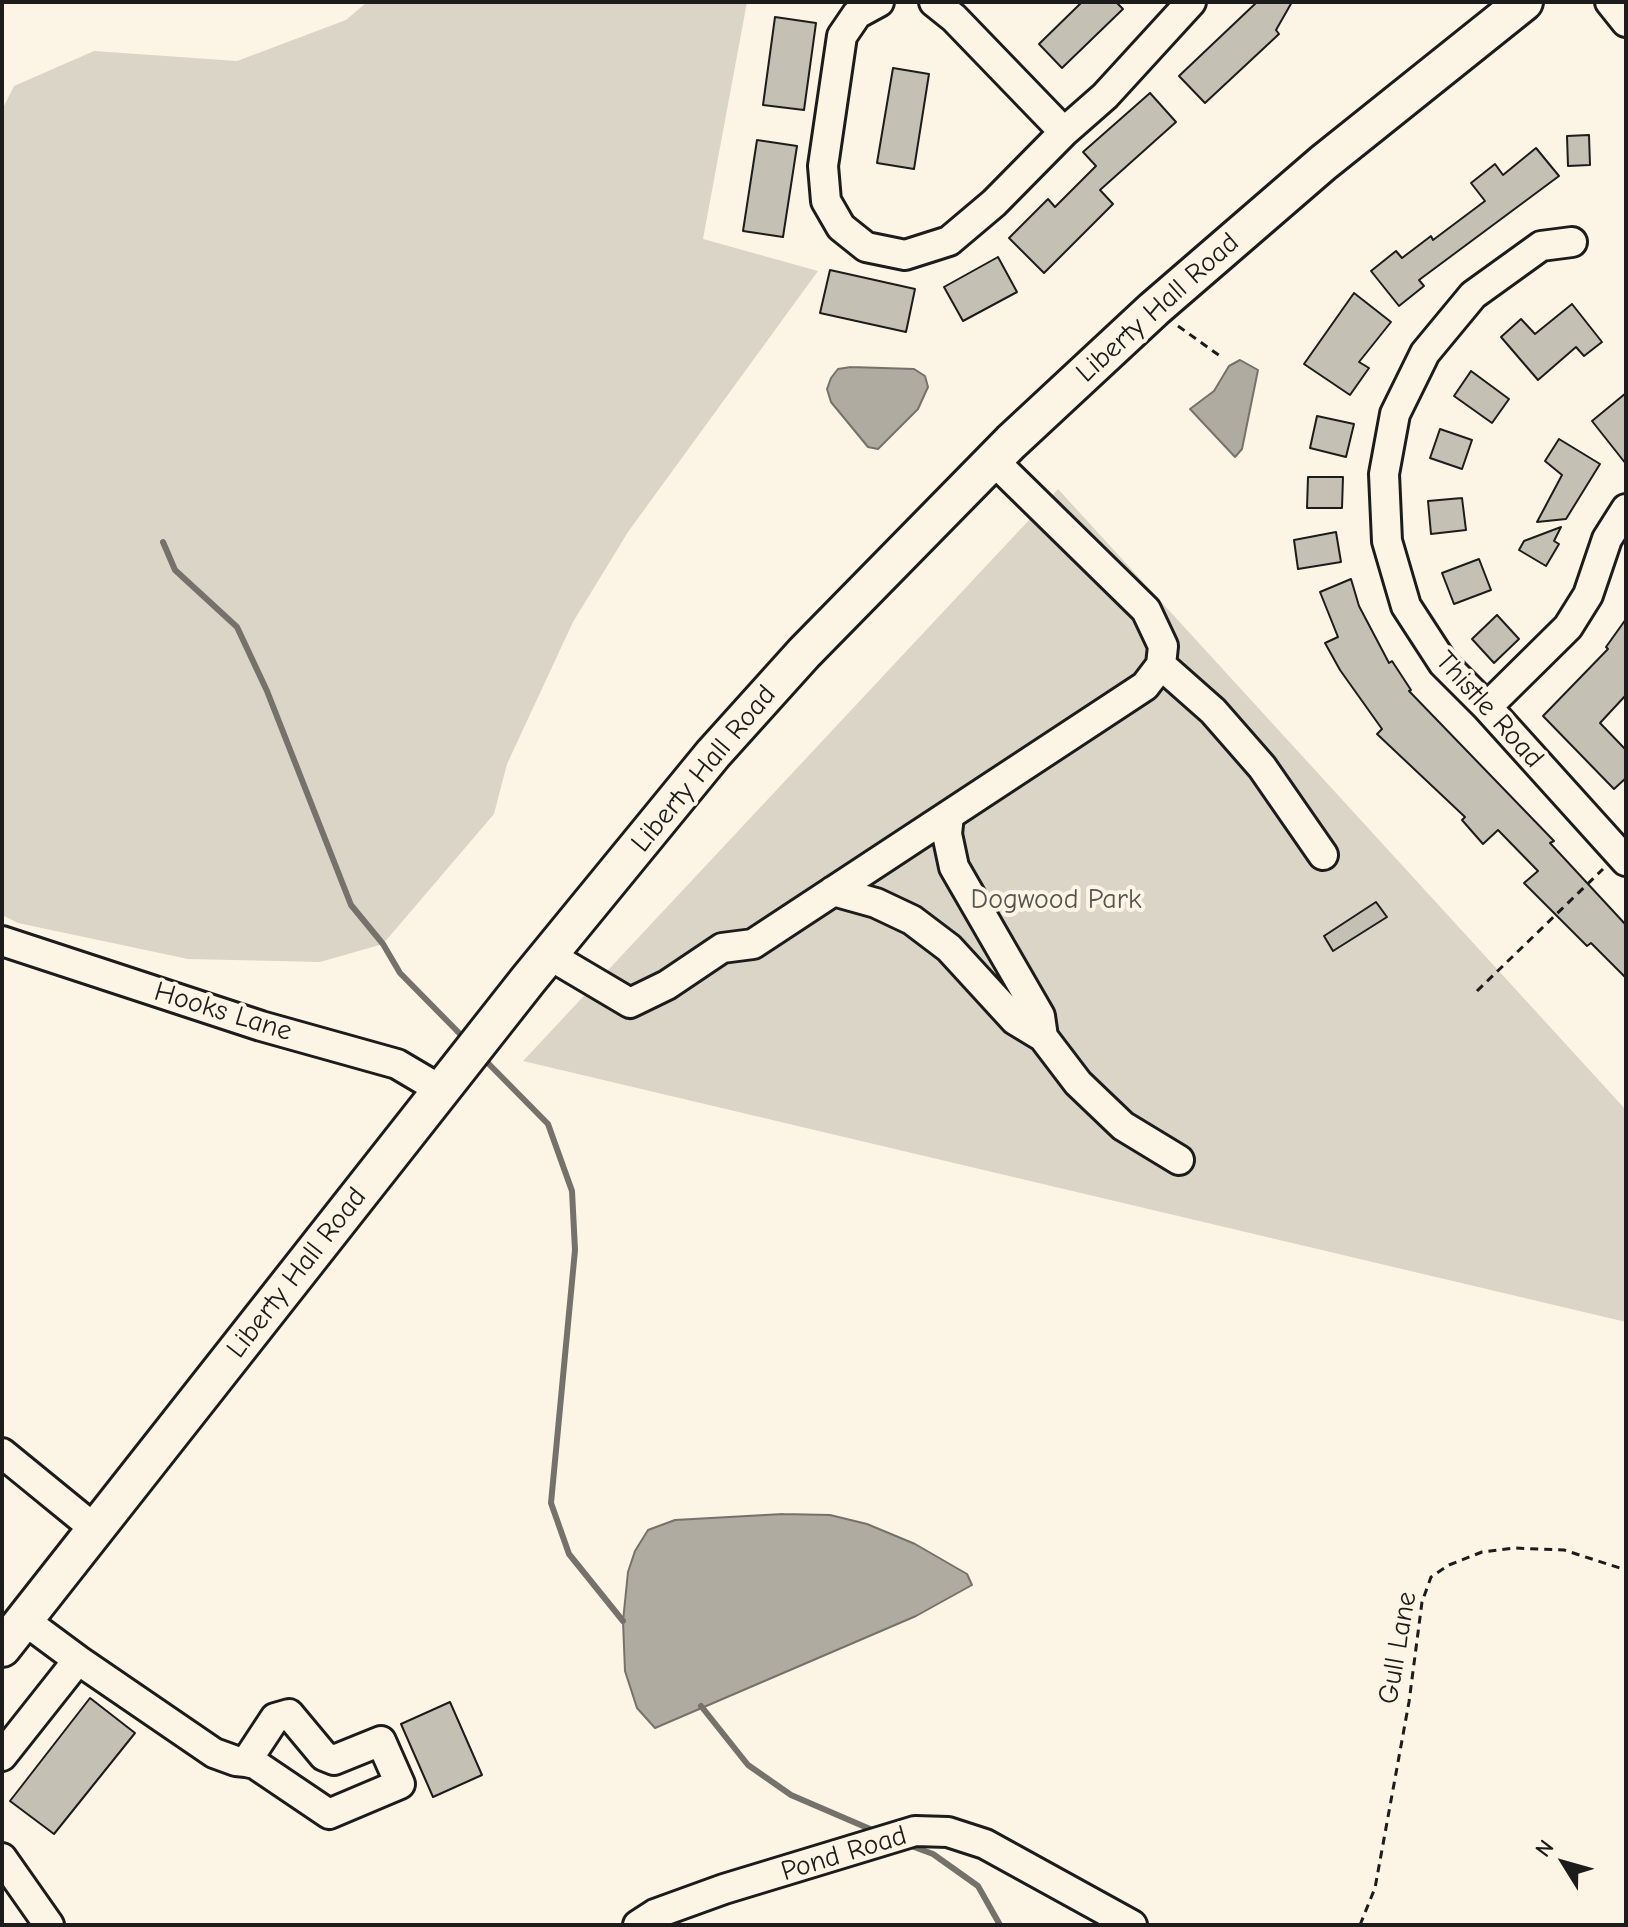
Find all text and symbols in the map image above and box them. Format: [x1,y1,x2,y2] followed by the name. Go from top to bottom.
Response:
[1070,226,1246,390] street label: Liberty Hall Road
[1428,645,1550,775] street label: Thistle Road
[625,679,783,859] street label: Liberty Hall Road
[971,883,1141,917] park label: Dogwood Park
[150,975,296,1049] street label: Hooks Lane
[220,1181,374,1365] street label: Liberty Hall Road
[1372,1589,1424,1707] street label: Gull Lane
[777,1819,911,1889] street label: Pond Road
[1524,1823,1604,1903] north arrow
[1530,1835,1560,1862] text: N

